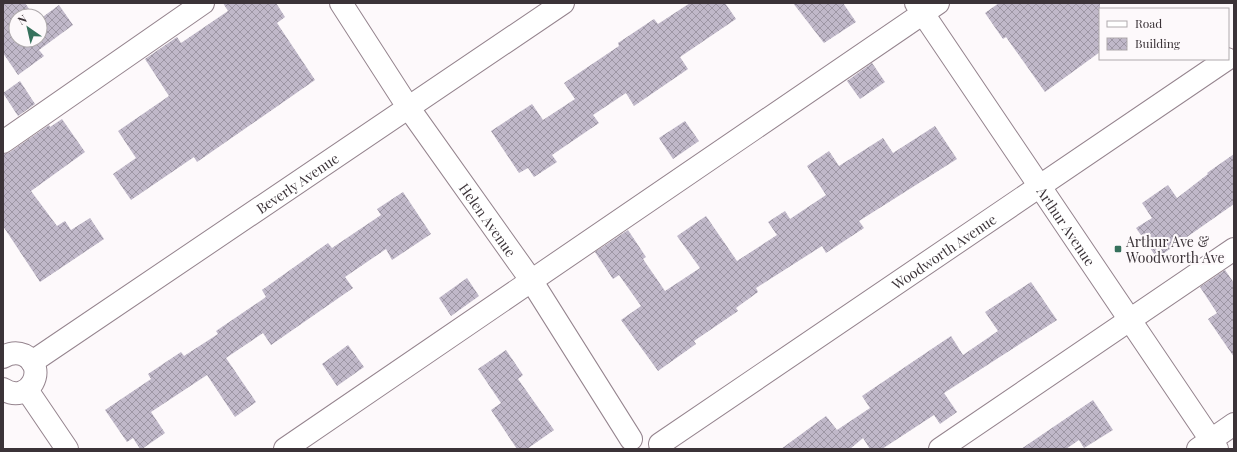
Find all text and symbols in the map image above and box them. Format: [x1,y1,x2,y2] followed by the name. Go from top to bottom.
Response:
[8,8,48,48] north arrow
[1099,8,1229,60] legend
[15,11,30,28] text: N
[1135,15,1162,31] text: Road
[1135,35,1181,51] text: Building
[252,148,342,217] street label: Beverly Avenue
[455,179,521,260] street label: Helen Avenue
[1032,182,1100,269] street label: Arthur Avenue
[887,209,1000,294] street label: Woodworth Avenue
[1125,232,1225,267] place label: Arthur Ave & Woodworth Ave
[1113,244,1123,254] marker: Arthur Ave & Woodworth Ave

